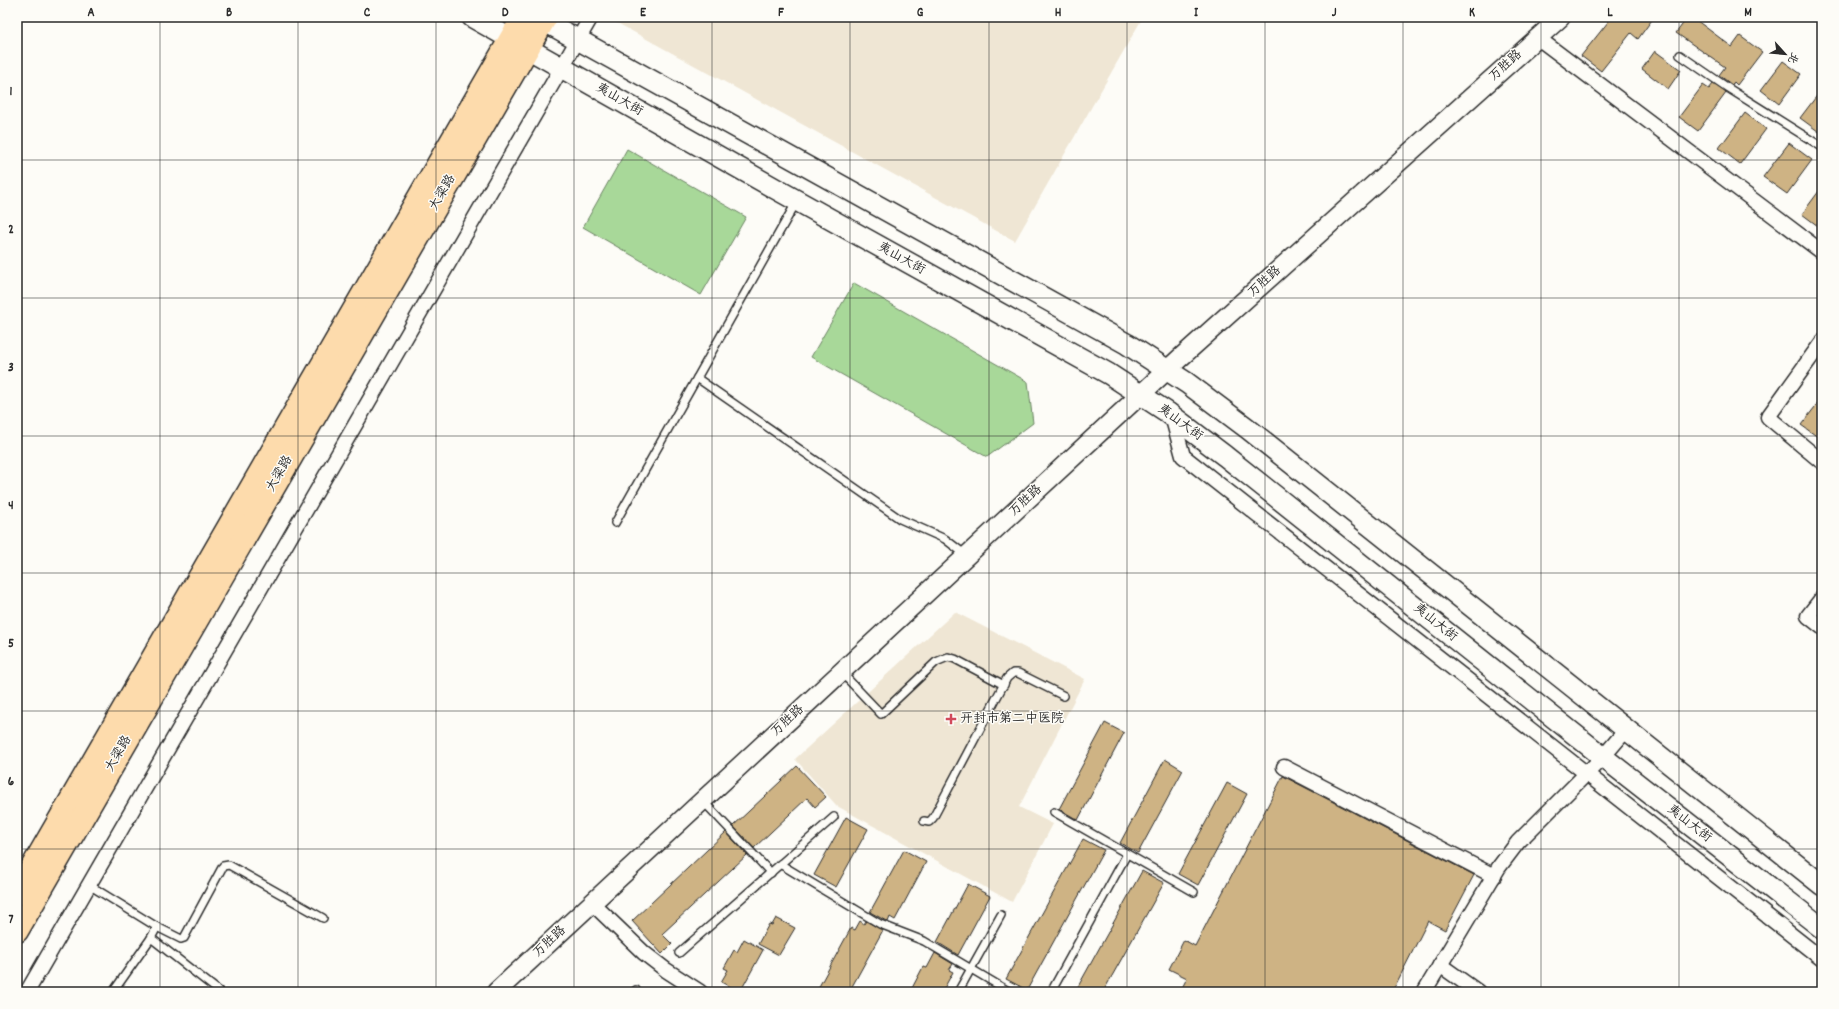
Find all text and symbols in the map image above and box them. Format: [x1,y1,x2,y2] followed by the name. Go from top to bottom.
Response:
[87,4,95,23] text: A
[226,4,232,23] text: B
[364,4,371,23] text: C
[502,4,509,23] text: D
[640,4,647,23] text: E
[778,4,784,23] text: F
[917,4,924,23] text: G
[1055,4,1062,23] text: H
[1194,4,1199,23] text: I
[1332,4,1337,23] text: J
[1469,4,1475,23] text: K
[1607,4,1613,23] text: L
[1744,4,1752,23] text: M
[1765,34,1805,74] north arrow
[1485,46,1527,86] street label: 万胜路
[1783,49,1802,66] text: 北
[592,79,646,121] street label: 夷山大街
[10,83,13,102] text: 1
[425,171,461,215] street label: 大梁路
[8,221,14,240] text: 2
[874,238,928,280] street label: 夷山大街
[1244,262,1286,302] street label: 万胜路
[8,359,14,378] text: 3
[1153,400,1207,446] street label: 夷山大街
[262,452,298,496] street label: 大梁路
[1005,481,1047,521] street label: 万胜路
[8,497,14,516] text: 4
[1409,599,1461,647] street label: 夷山大街
[8,635,14,654] text: 5
[767,701,809,741] street label: 万胜路
[960,710,1064,729] place label: 开封市第二中医院
[945,713,957,725] marker: 开封市第二中医院
[101,732,137,776] street label: 大梁路
[8,773,15,792] text: 6
[1663,801,1715,847] street label: 夷山大街
[9,911,14,930] text: 7
[529,922,571,962] street label: 万胜路

